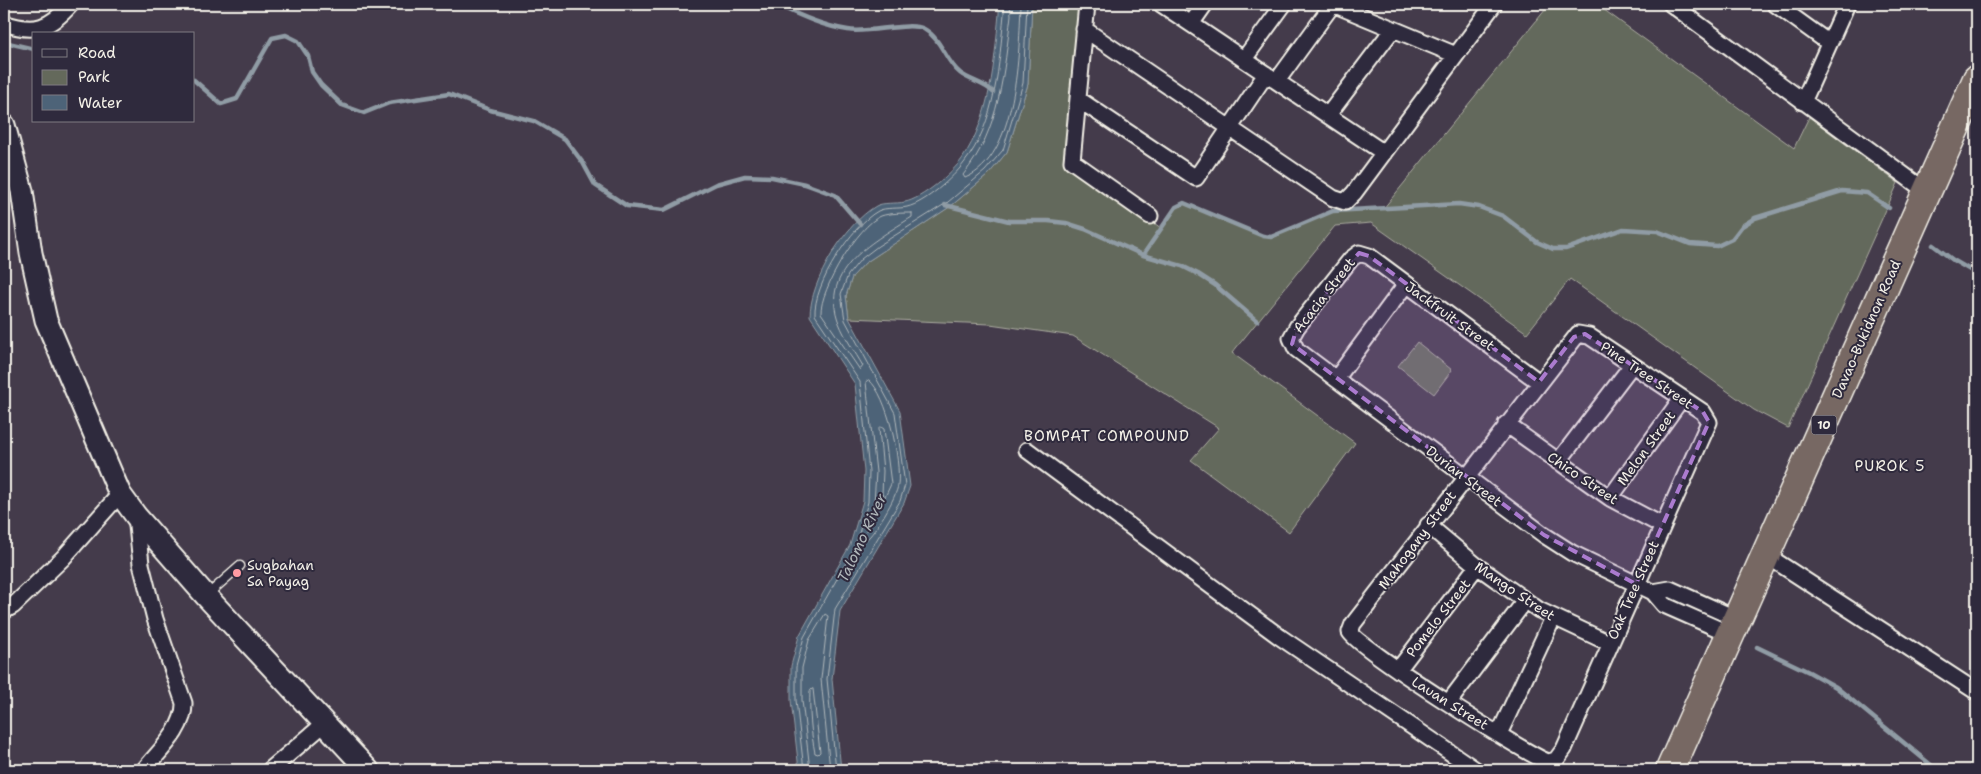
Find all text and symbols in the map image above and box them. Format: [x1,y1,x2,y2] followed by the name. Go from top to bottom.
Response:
[32,32,195,122] legend
[78,43,116,63] text: Road
[78,67,110,87] text: Park
[78,93,122,113] text: Water
[1289,254,1359,336] street label: Acacia Street
[1827,257,1905,401] street label: Davao-Bukidnon Road
[1402,277,1498,355] street label: Jackfruit Street
[1597,337,1697,413] street label: Pine Tree Street
[1613,407,1679,489] street label: Melon Street
[1812,416,1836,434] road number: 10
[1024,426,1190,446] district label: BOMPAT COMPOUND
[1423,442,1505,510] street label: Durian Street
[1544,448,1622,508] street label: Chico Street
[1855,456,1925,476] district label: PUROK 5
[1374,487,1460,593] street label: Mahogany Street
[833,490,892,586] water label: Talomo River
[1603,538,1663,642] street label: Oak Tree Street
[247,556,314,590] place label: Sugbahan Sa Payag
[1471,557,1559,625] street label: Mango Street
[231,567,243,579] marker: Sugbahan Sa Payag
[1402,575,1474,661] street label: Pomelo Street
[1408,672,1492,734] street label: Lauan Street

